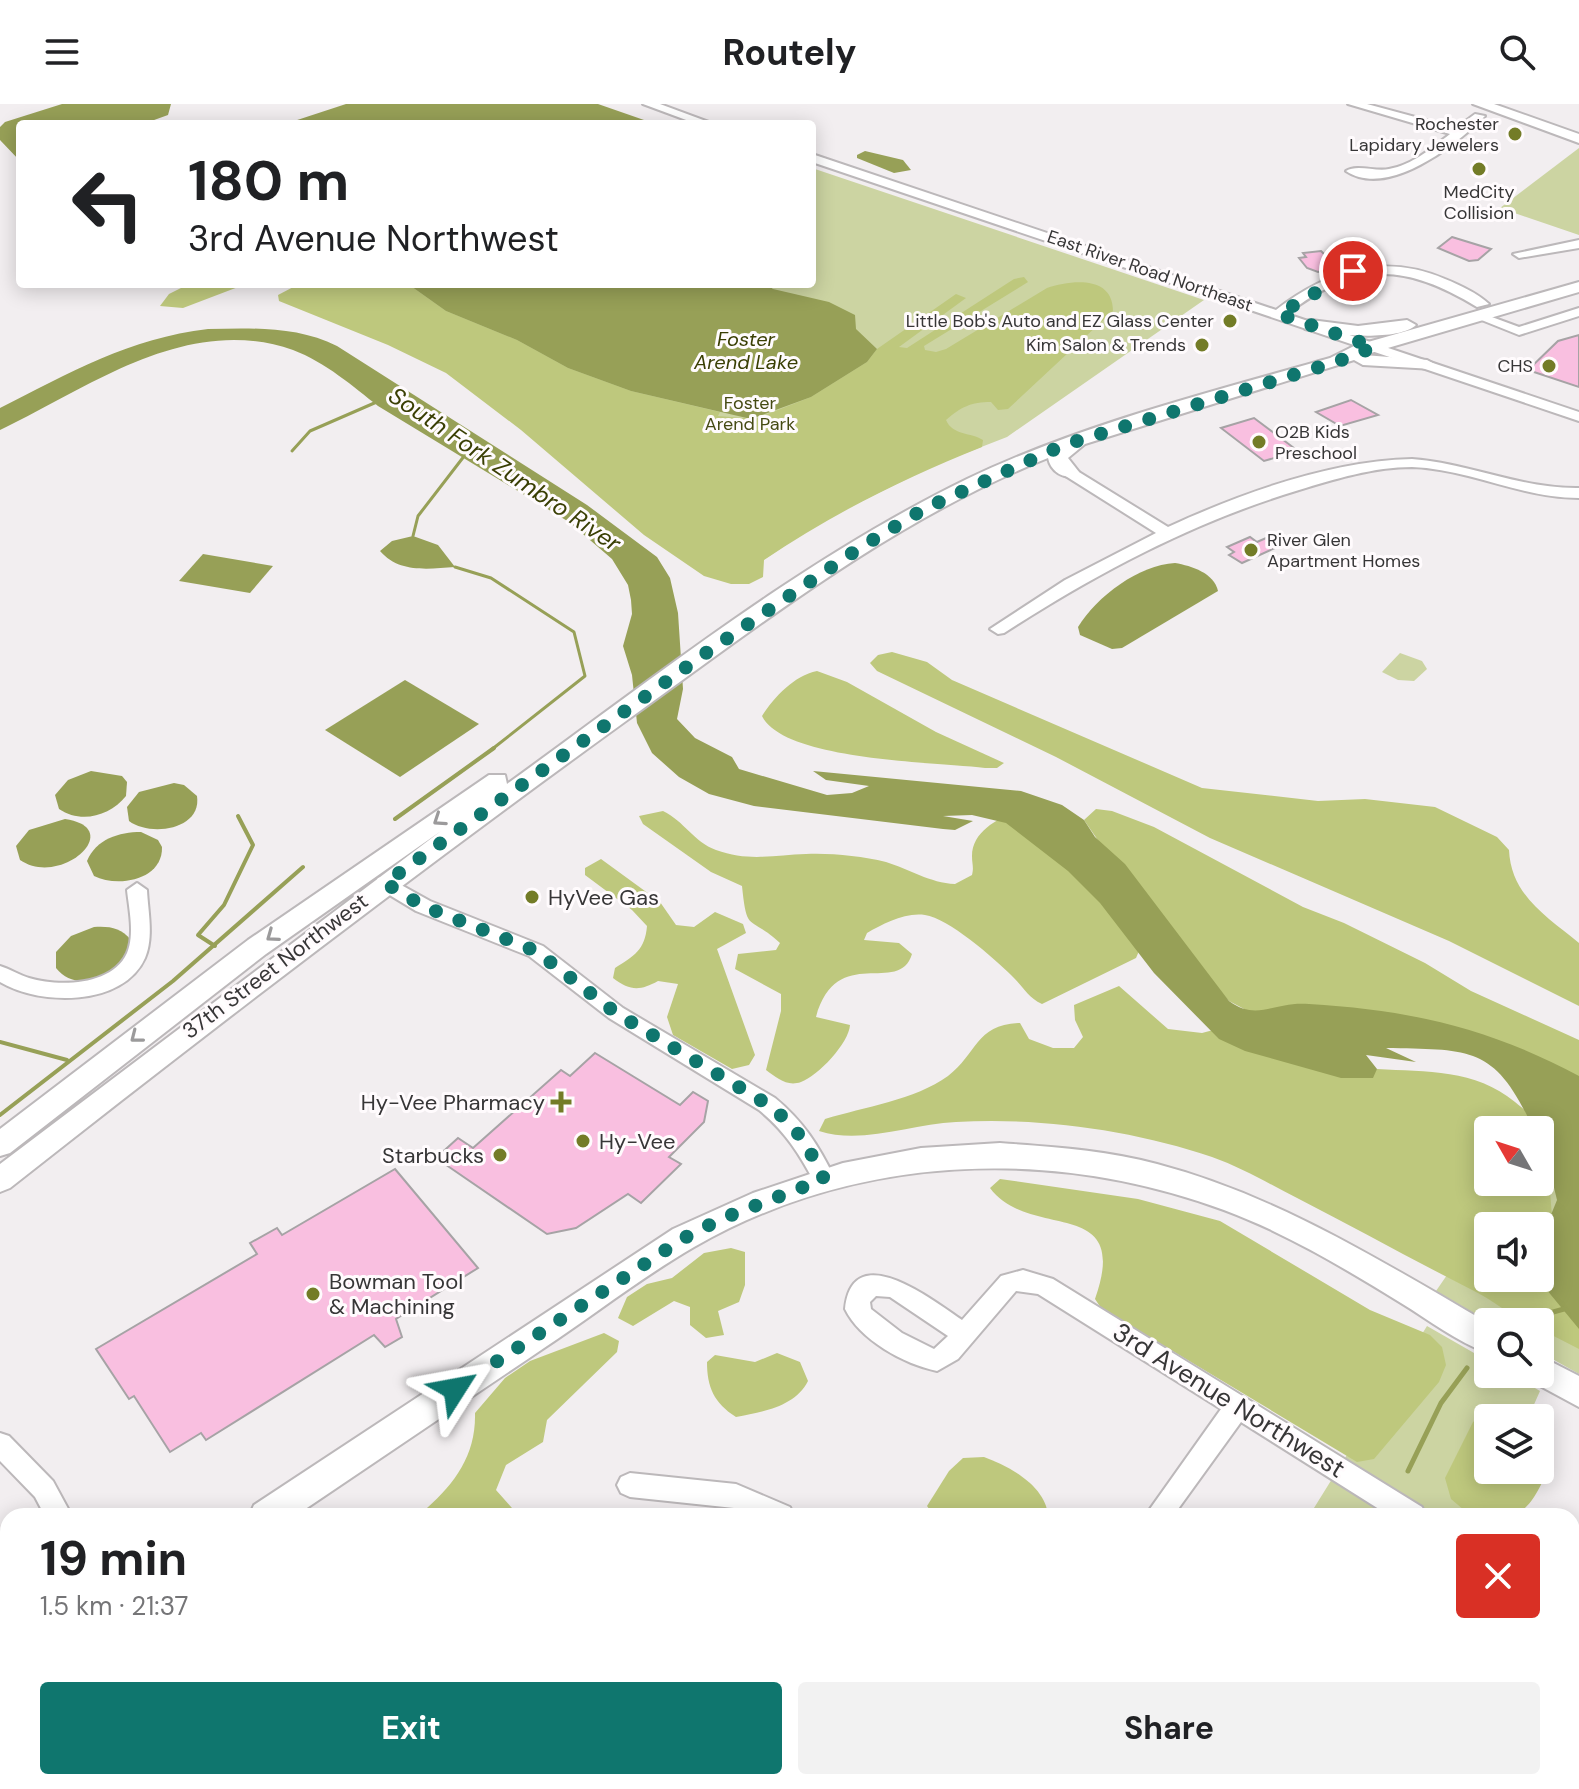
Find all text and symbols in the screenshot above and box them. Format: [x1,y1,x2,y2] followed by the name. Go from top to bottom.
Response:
[723,29,856,76] text: Routely
[40,30,84,74] icon: menu
[1495,30,1539,74] icon: search
[1349,112,1499,157] place label: Rochester Lapidary Jewelers
[1506,125,1524,143] marker: Rochester Lapidary Jewelers
[188,144,349,217] text: 180 m
[56,152,160,256] icon: left
[1470,160,1488,178] marker: MedCity Collision
[1444,180,1514,225] place label: MedCity Collision
[188,215,559,262] text: 3rd Avenue Northwest
[1044,225,1256,317] street label: East River Road Northeast
[1319,237,1387,305] pin
[1331,249,1375,293] icon: arrive
[906,309,1214,333] place label: Little Bob's Auto and EZ Glass Center
[1221,312,1239,330] marker: Little Bob's Auto and EZ Glass Center
[693,326,798,375] water label: Foster Arend Lake
[1026,333,1186,357] place label: Kim Salon & Trends
[1193,336,1211,354] marker: Kim Salon & Trends
[1497,354,1533,378] place label: CHS
[1540,357,1558,375] marker: CHS
[383,380,628,559] water label: South Fork Zumbro River
[705,391,795,436] park label: Foster Arend Park
[1275,420,1357,465] place label: O2B Kids Preschool
[1250,433,1268,451] marker: O2B Kids Preschool
[1267,528,1420,573] place label: River Glen Apartment Homes
[1242,541,1260,559] marker: River Glen Apartment Homes
[433,810,448,825] one-way arrow
[548,883,659,912] place label: HyVee Gas
[176,887,374,1045] street label: 37th Street Northwest
[523,888,541,906] marker: HyVee Gas
[266,926,281,940] one-way arrow
[131,1028,145,1042] one-way arrow
[361,1088,545,1117] place label: Hy-Vee Pharmacy
[552,1093,570,1111] marker: Hy-Vee Pharmacy
[1474,1116,1554,1196] north arrow
[1474,1116,1554,1484] map controls
[599,1127,676,1156] place label: Hy-Vee
[574,1132,592,1150] marker: Hy-Vee
[382,1141,484,1170] place label: Starbucks
[491,1146,509,1164] marker: Starbucks
[1474,1212,1554,1292] button: sound
[329,1267,463,1321] place label: Bowman Tool & Machining
[304,1285,322,1303] marker: Bowman Tool & Machining
[1474,1308,1554,1388] button: search
[1106,1315,1352,1485] street label: 3rd Avenue Northwest
[413,1347,497,1431] position arrow
[1474,1404,1554,1484] button: layers
[40,1527,187,1590] text: 19 min
[1456,1534,1540,1618] button: close
[40,1589,188,1623] text: 1.5 km · 21:37
[40,1682,782,1774] button: Exit
[798,1682,1540,1774] button: Share

